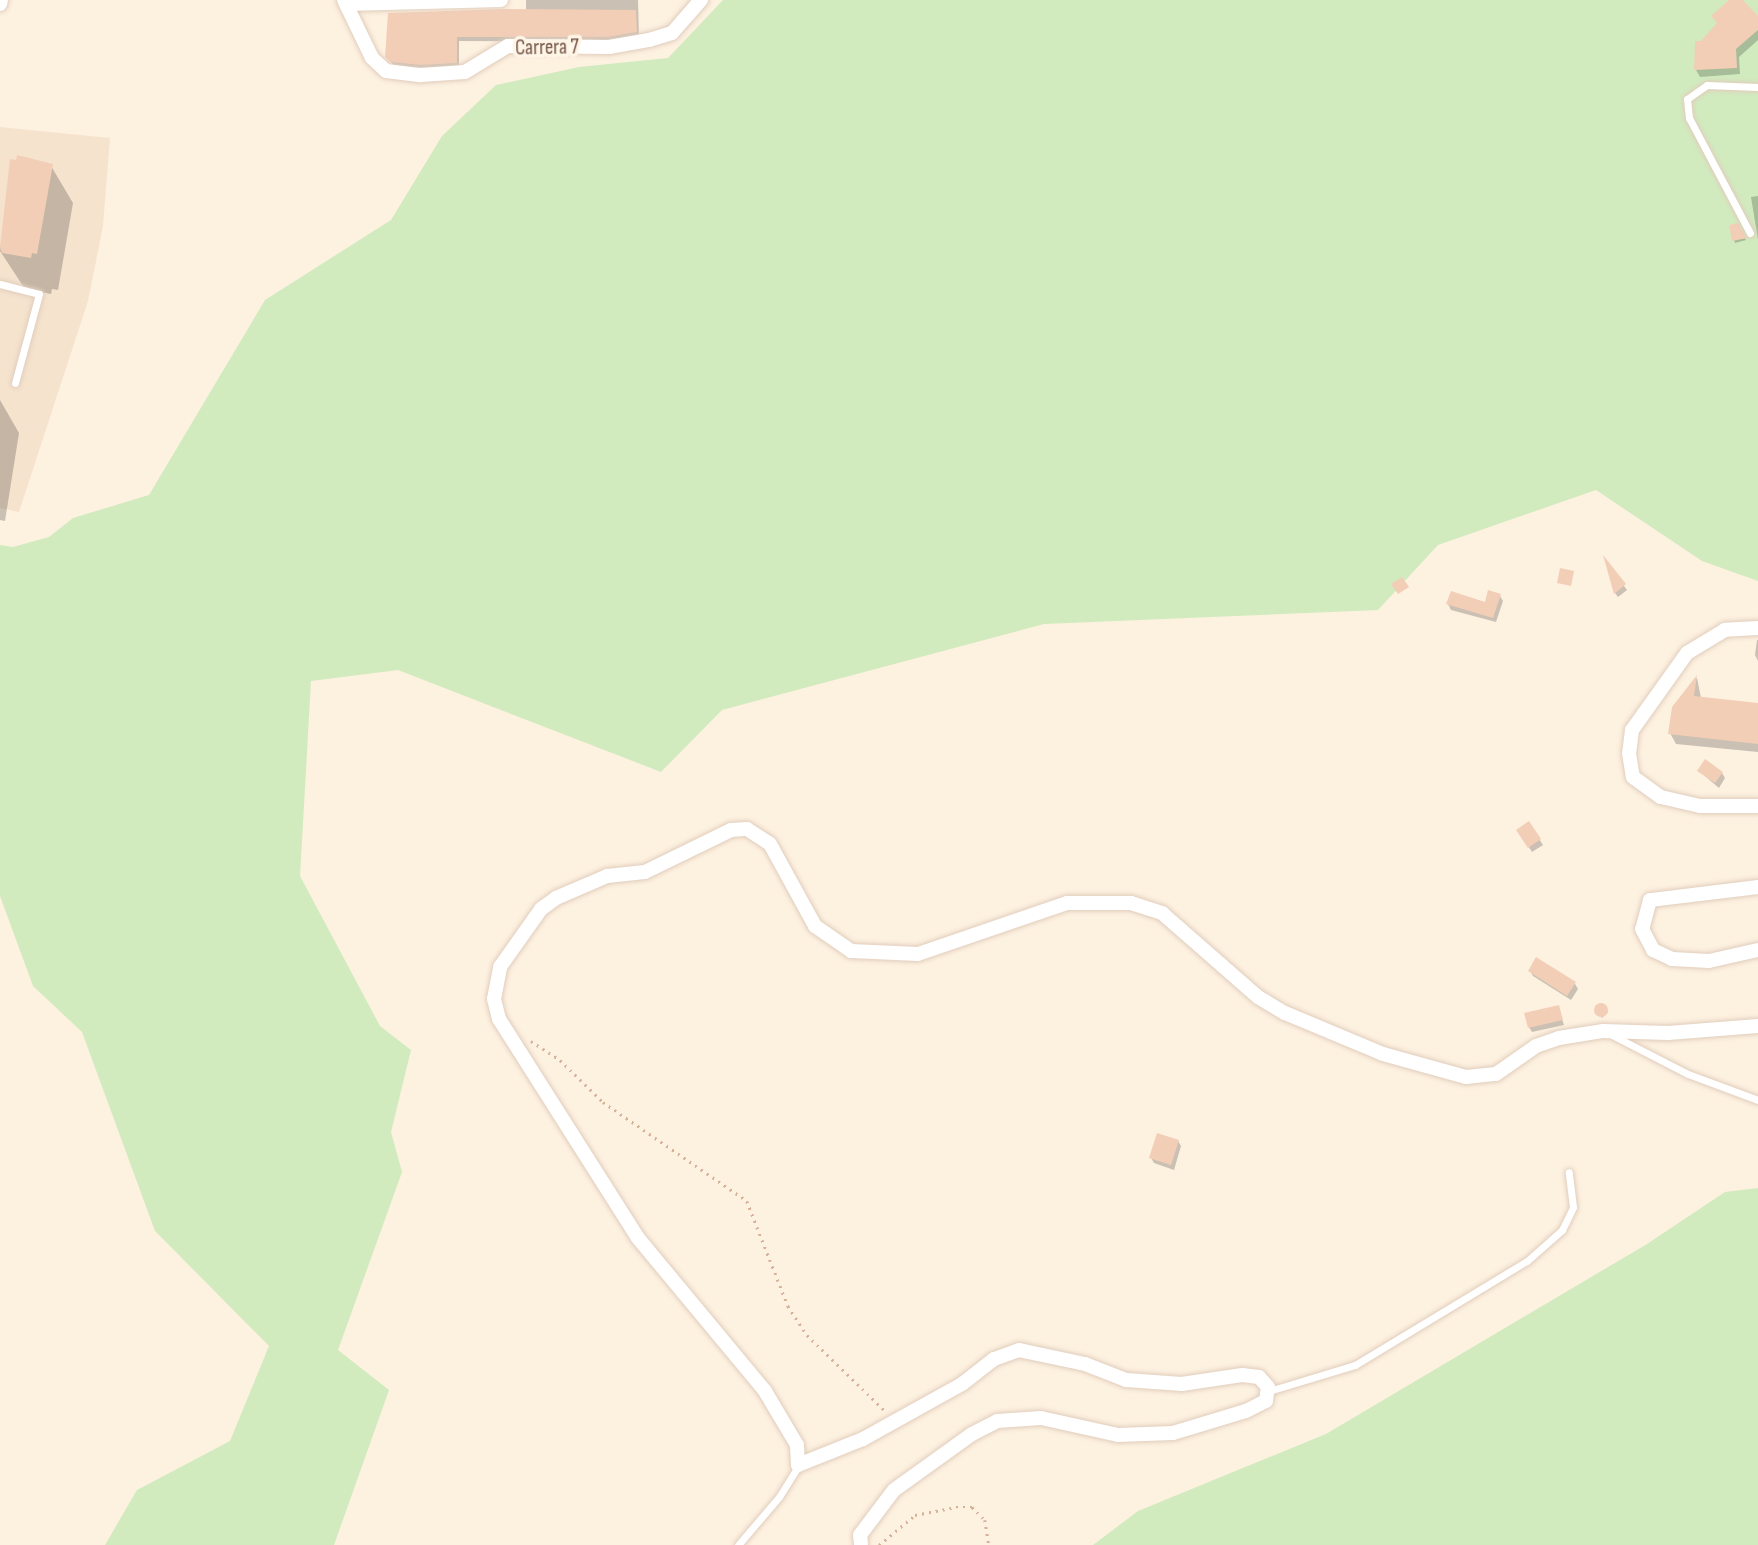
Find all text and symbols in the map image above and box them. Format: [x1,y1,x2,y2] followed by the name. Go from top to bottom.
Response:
[515,35,579,61] street label: Carrera 7

